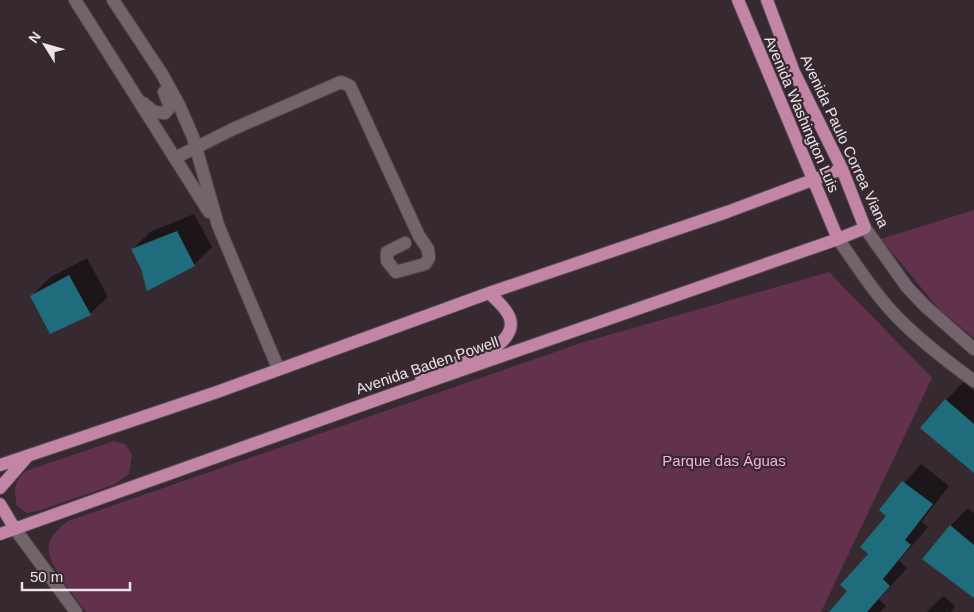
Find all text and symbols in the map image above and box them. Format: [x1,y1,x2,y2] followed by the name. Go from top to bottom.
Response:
[20,20,70,70] north arrow
[25,28,44,46] text: N
[761,33,843,195] street label: Avenida Washington Luis
[797,52,893,231] street label: Avenida Paulo Correa Viana
[353,333,501,397] street label: Avenida Baden Powell
[662,452,786,469] park label: Parque das Águas
[22,560,130,592] scale bar
[30,568,63,585] text: 50 m

